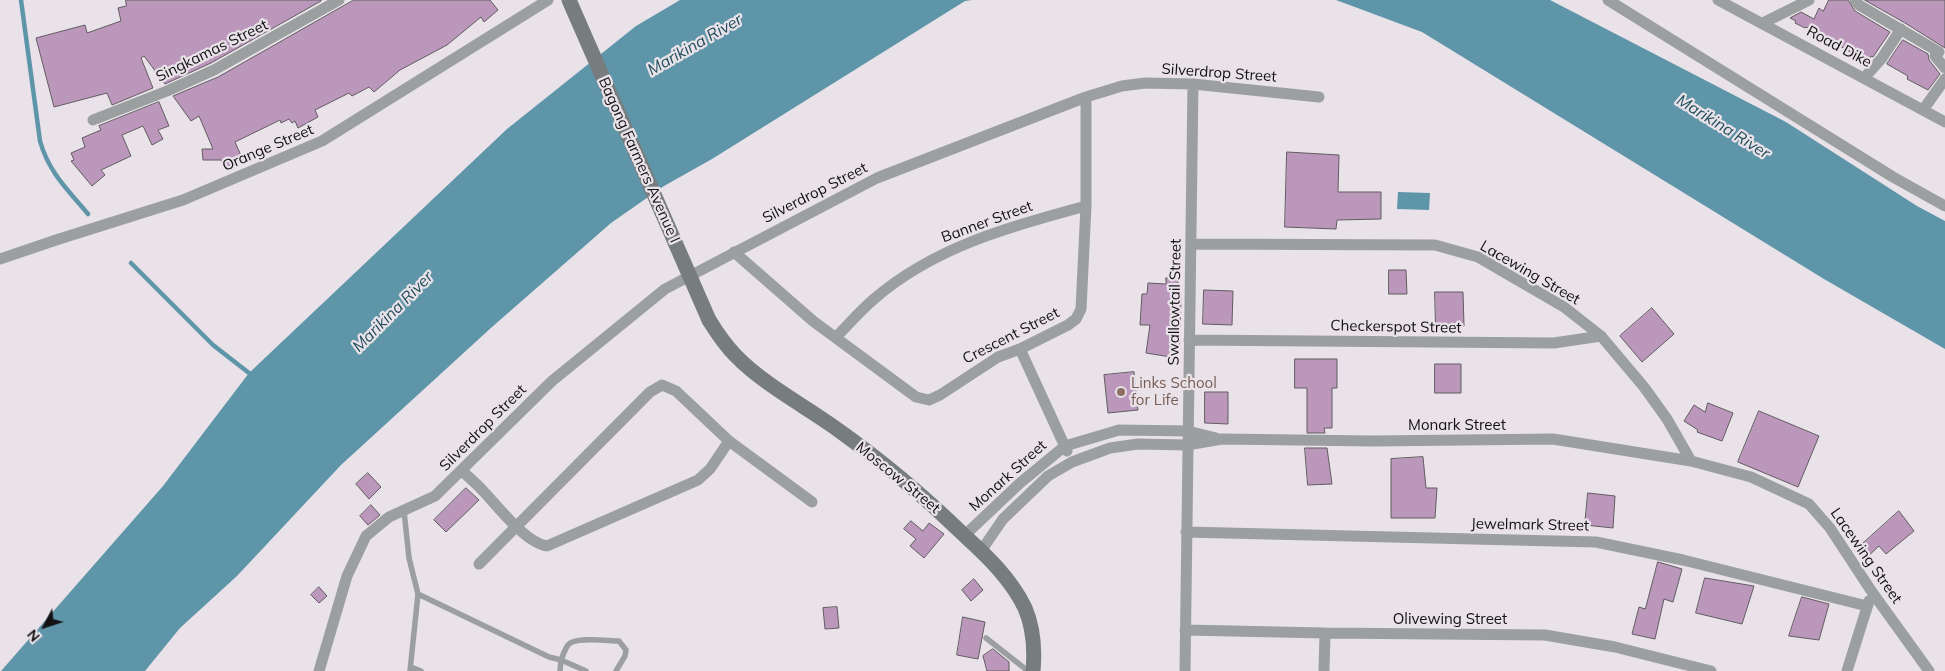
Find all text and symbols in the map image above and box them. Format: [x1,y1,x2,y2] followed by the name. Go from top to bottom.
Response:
[644,10,746,80] water label: Marikina River
[153,16,271,86] street label: Singkamas Street
[1803,22,1875,72] street label: Road Dike
[1161,60,1277,86] street label: Silverdrop Street
[594,74,684,246] street label: Bagong Farmers Avenue I
[1673,91,1773,163] water label: Marikina River
[220,121,316,175] street label: Orange Street
[760,159,870,227] street label: Silverdrop Street
[939,197,1035,247] street label: Banner Street
[1477,237,1583,309] street label: Lacewing Street
[1165,239,1185,365] street label: Swallowtail Street
[349,268,437,356] water label: Marikina River
[960,304,1062,368] street label: Crescent Street
[1330,317,1462,337] street label: Checkerspot Street
[1131,374,1217,409] place label: Links School for Life
[436,381,530,475] street label: Silverdrop Street
[1115,386,1127,398] marker: Links School for Life
[1408,416,1506,434] street label: Monark Street
[966,437,1050,515] street label: Monark Street
[852,439,944,517] street label: Moscow Street
[1826,505,1906,607] street label: Lacewing Street
[1471,515,1589,535] street label: Jewelmark Street
[20,601,70,651] north arrow
[1393,610,1507,628] street label: Olivewing Street
[23,626,44,645] text: N

